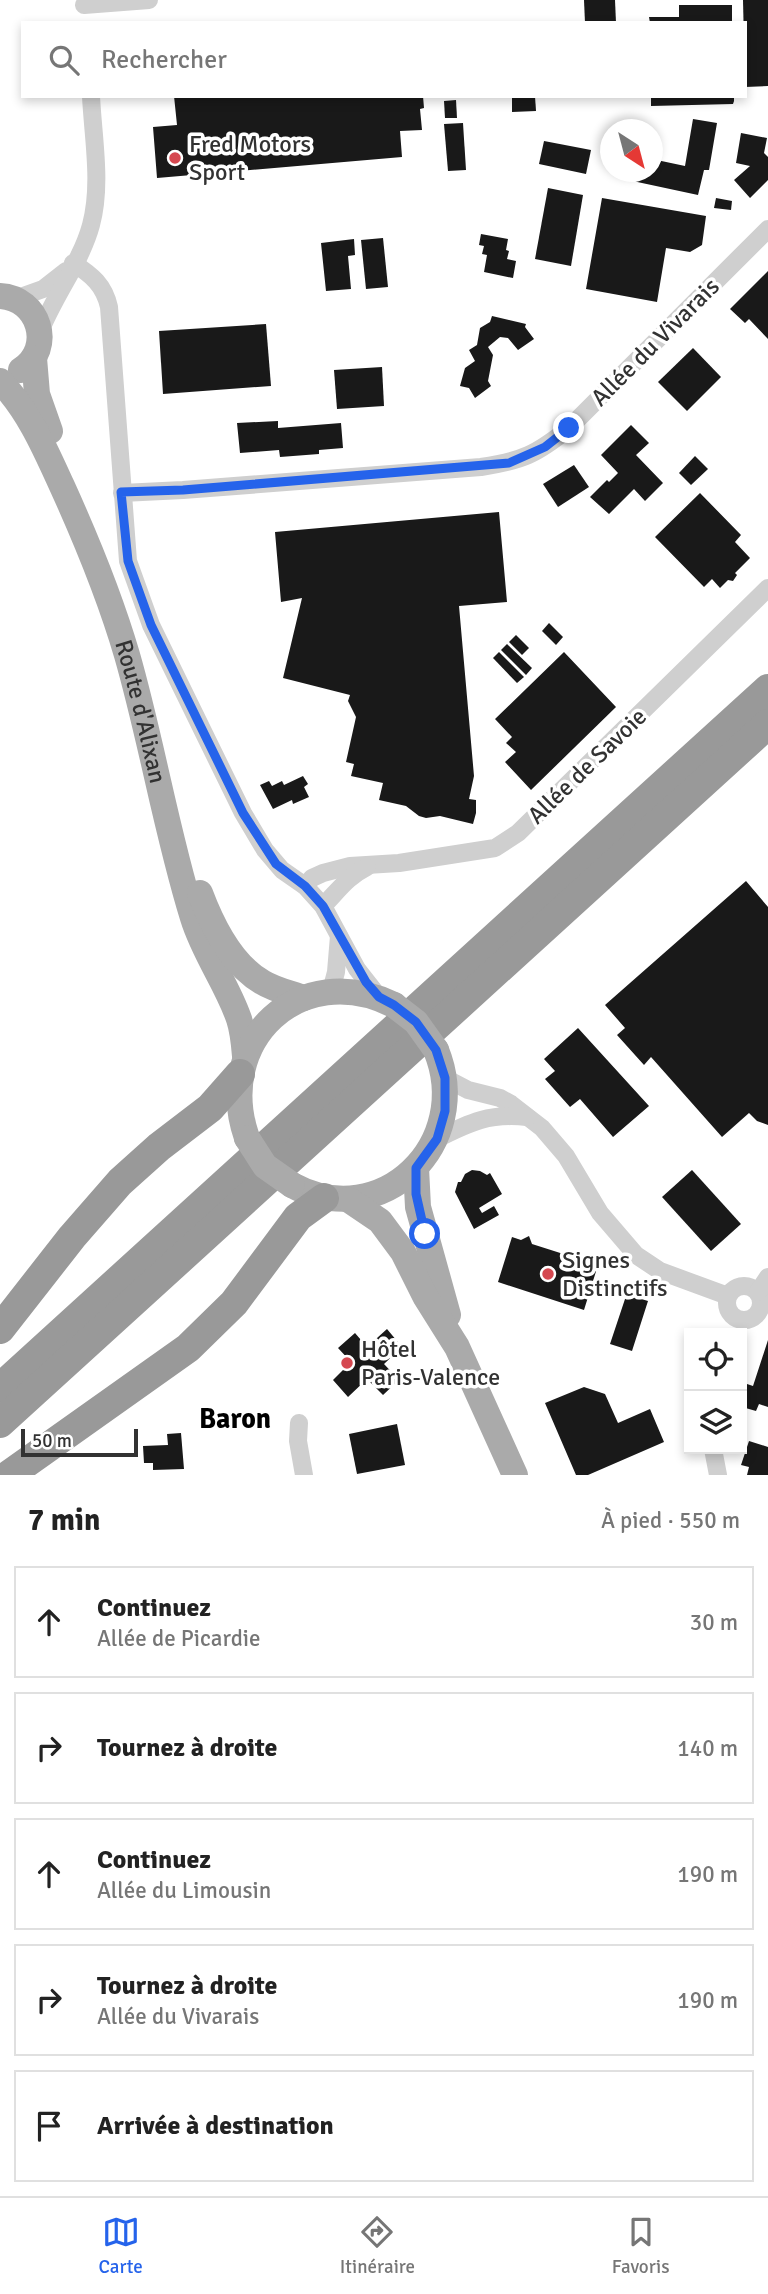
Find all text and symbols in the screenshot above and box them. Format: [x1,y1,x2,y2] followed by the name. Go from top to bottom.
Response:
[21,21,747,98] search box
[45,41,83,79] icon: search
[101,44,227,76] text: Rechercher
[600,119,663,182] north arrow
[189,129,311,187] place label: Fred Motors Sport
[167,150,183,166] marker: Fred Motors Sport
[584,271,726,413] street label: Allée du Vivarais
[553,412,584,443] route end
[108,636,173,786] street label: Route d'Alixan
[521,702,653,830] street label: Allée de Savoie
[409,1218,440,1249] route start
[562,1245,668,1303] place label: Signes Distinctifs
[540,1266,556,1282] marker: Signes Distinctifs
[684,1328,747,1454] map controls
[684,1328,747,1391] button: locate
[361,1334,500,1392] place label: Hôtel Paris-Valence
[339,1355,355,1371] marker: Hôtel Paris-Valence
[684,1391,747,1454] button: layers
[199,1402,271,1436] district label: Baron
[21,1426,138,1458] scale bar
[32,1429,72,1453] text: 50 m
[28,1502,100,1539] text: 7 min
[601,1506,740,1535] text: À pied · 550 m
[97,1592,211,1624] text: Continuez
[30,1603,68,1641] icon: ahead
[690,1608,738,1637] text: 30 m
[97,1624,261,1653] text: Allée de Picardie
[30,1729,68,1767] icon: right
[97,1732,277,1764] text: Tournez à droite
[677,1734,738,1763] text: 140 m
[97,1844,211,1876] text: Continuez
[30,1855,68,1893] icon: ahead
[677,1860,738,1889] text: 190 m
[97,1876,271,1905] text: Allée du Limousin
[97,1970,277,2002] text: Tournez à droite
[30,1981,68,2019] icon: right
[677,1986,738,2015] text: 190 m
[97,2002,259,2031] text: Allée du Vivarais
[30,2107,68,2145] icon: arrive
[97,2110,334,2142] text: Arrivée à destination
[98,2213,143,2279] tab: Carte
[340,2213,415,2279] tab: Itinéraire
[612,2213,670,2279] tab: Favoris

